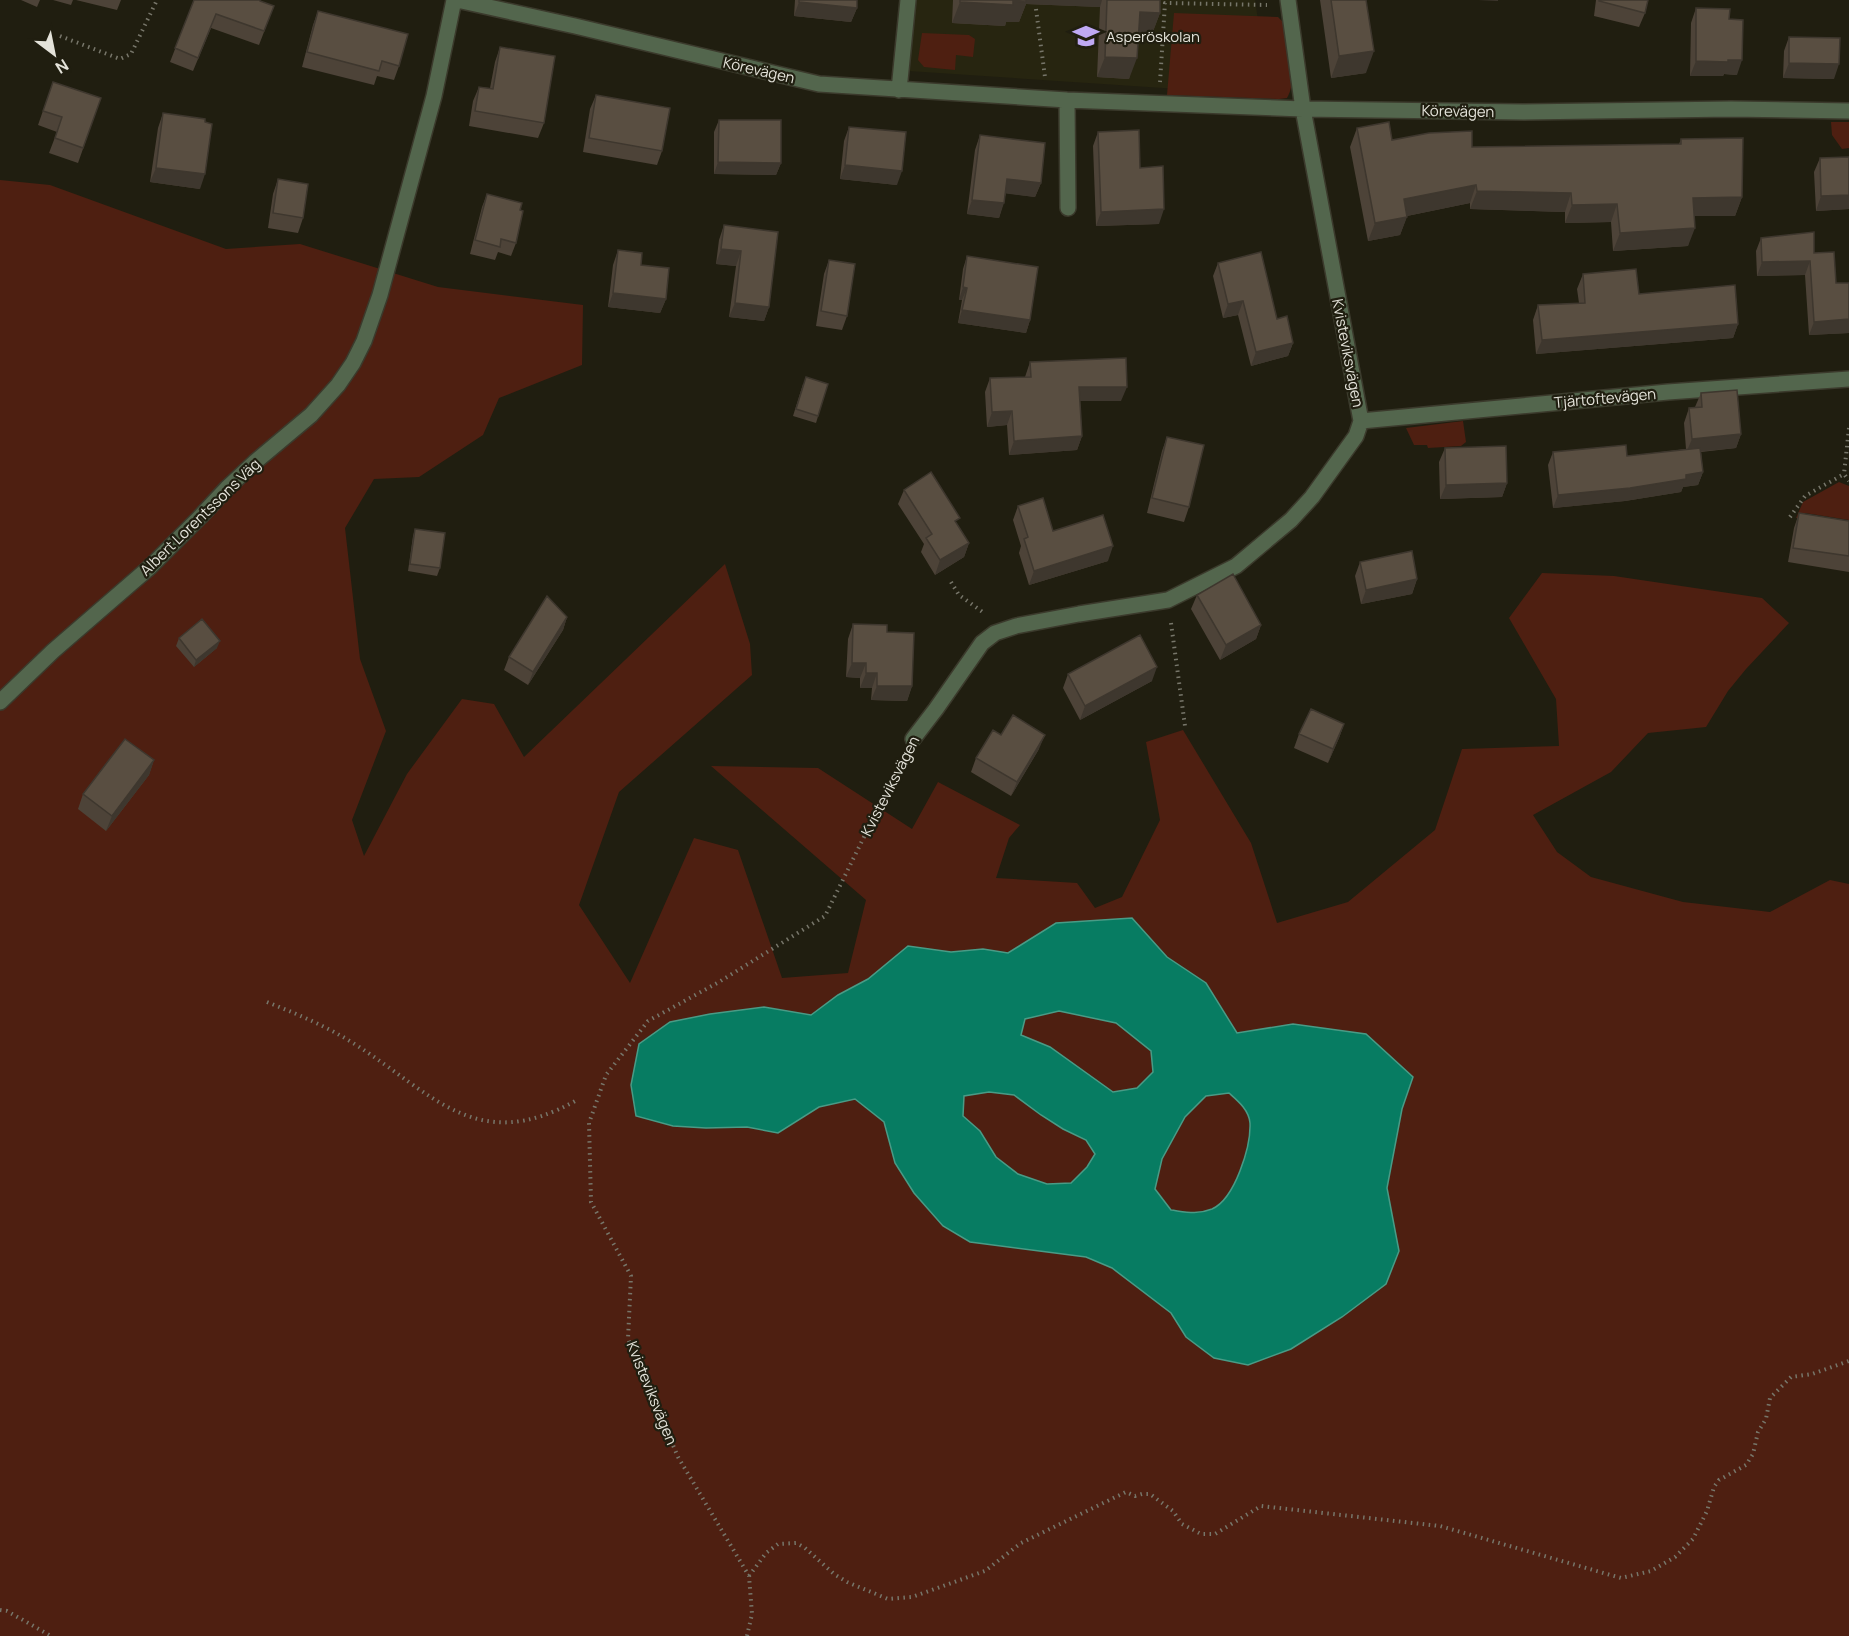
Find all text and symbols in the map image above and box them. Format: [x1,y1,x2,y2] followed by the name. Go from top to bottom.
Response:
[1071,21,1101,51] school or university icon: Asperöskolan
[24,24,84,84] north arrow
[1106,26,1200,47] place label: Asperöskolan
[721,52,797,88] street label: Körevägen
[51,54,73,79] text: N
[1421,100,1495,122] street label: Körevägen
[1327,297,1369,409] street label: Kvisteviksvägen
[1553,383,1657,413] street label: Tjärtoftevägen
[135,454,265,580] street label: Albert Lorentssons Väg
[856,732,924,840] street label: Kvisteviksvägen
[622,1338,682,1448] street label: Kvisteviksvägen

